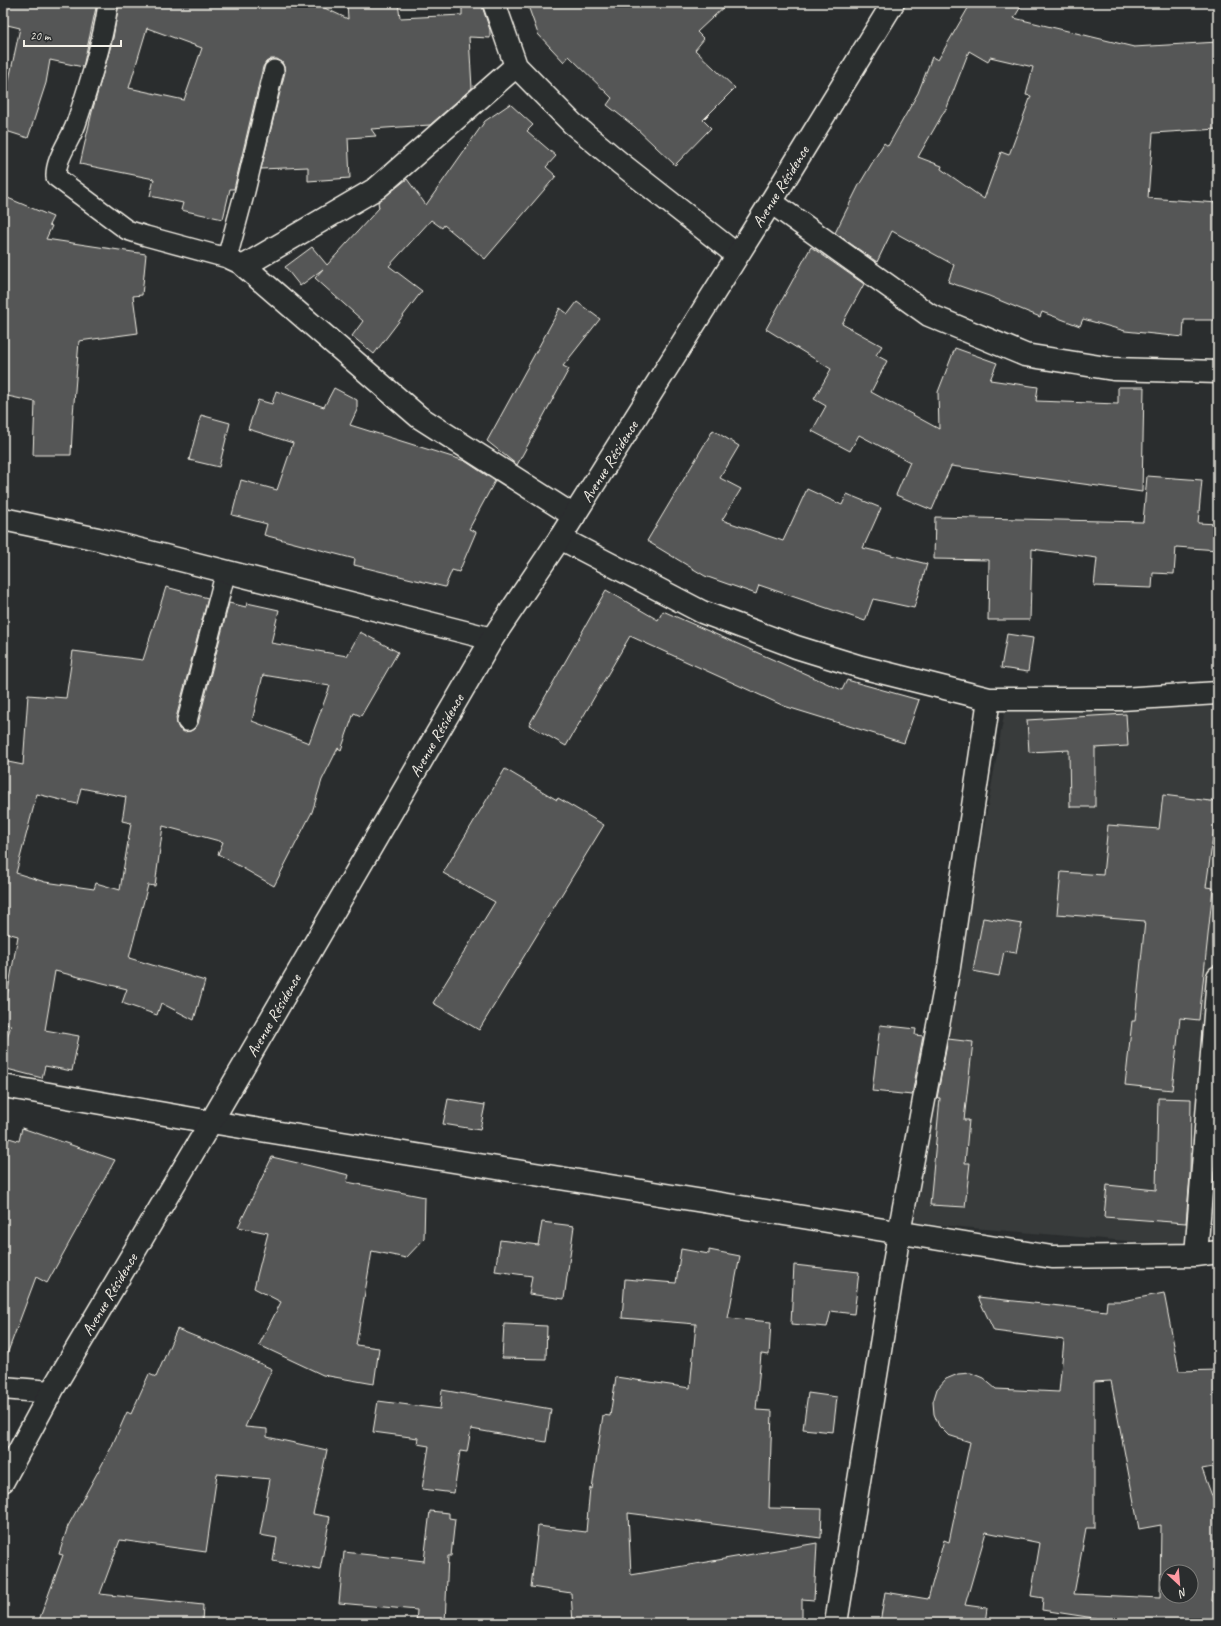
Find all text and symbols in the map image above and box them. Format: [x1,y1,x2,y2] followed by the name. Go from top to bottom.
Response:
[24,22,121,48] scale bar
[30,28,52,44] text: 20 m
[748,141,815,231] street label: Avenue Résidence
[577,416,644,506] street label: Avenue Résidence
[405,689,470,781] street label: Avenue Résidence
[242,969,307,1061] street label: Avenue Résidence
[77,1248,143,1339] street label: Avenue Résidence
[1159,1564,1199,1604] north arrow
[1175,1585,1190,1602] text: N

